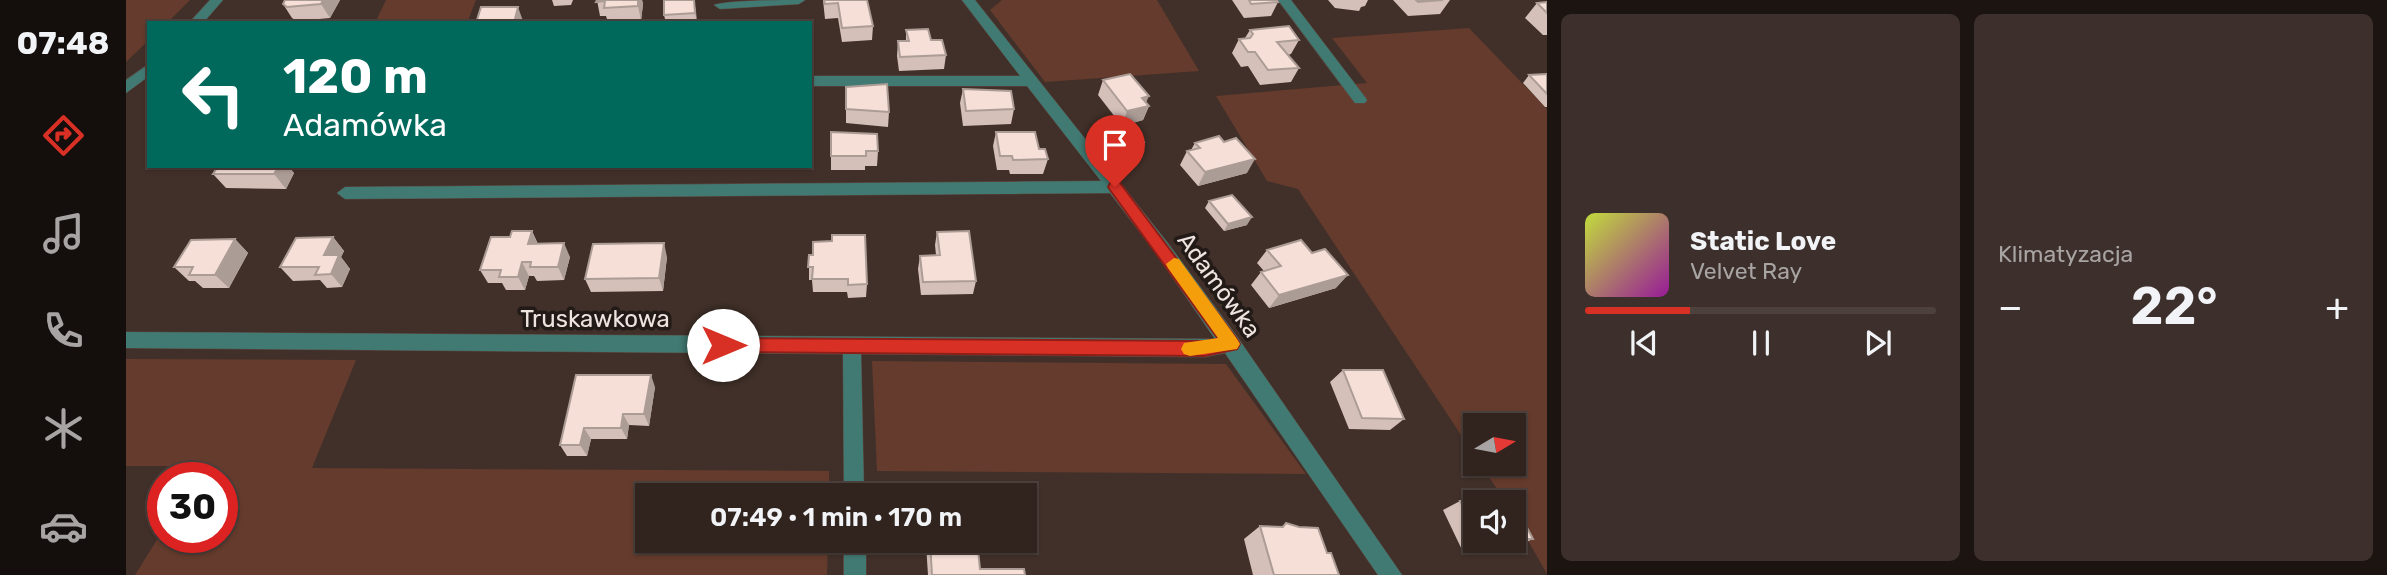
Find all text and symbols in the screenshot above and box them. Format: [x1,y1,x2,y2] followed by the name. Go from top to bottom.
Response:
[17,24,109,62] text: 07:48
[283,47,428,105] text: 120 m
[168,49,259,140] icon: left
[283,106,447,144] text: Adamówka
[39,111,88,160] icon: directions
[1085,115,1145,187] pin
[1096,126,1134,164] icon: arrive
[39,209,88,258] icon: music
[1690,226,1836,257] text: Static Love
[1172,227,1266,343] street label: Adamówka
[1998,240,2133,268] text: Klimatyzacja
[1690,257,1802,285] text: Velvet Ray
[2131,275,2218,337] text: 22°
[1998,284,2023,330] text: −
[2325,284,2349,330] text: +
[520,305,670,333] street label: Truskawkowa
[39,306,88,355] icon: phone
[686,308,760,382] position arrow
[1625,324,1663,362] icon: previous
[1742,324,1780,362] icon: pause
[1859,324,1897,362] icon: next
[39,404,88,453] icon: climate
[1463,413,1526,476] north arrow
[1463,413,1526,553] map controls
[147,462,238,553] speed limit sign: 30
[1463,490,1526,553] button: sound
[39,502,88,551] icon: car
[710,502,962,533] text: 07:49 · 1 min · 170 m

